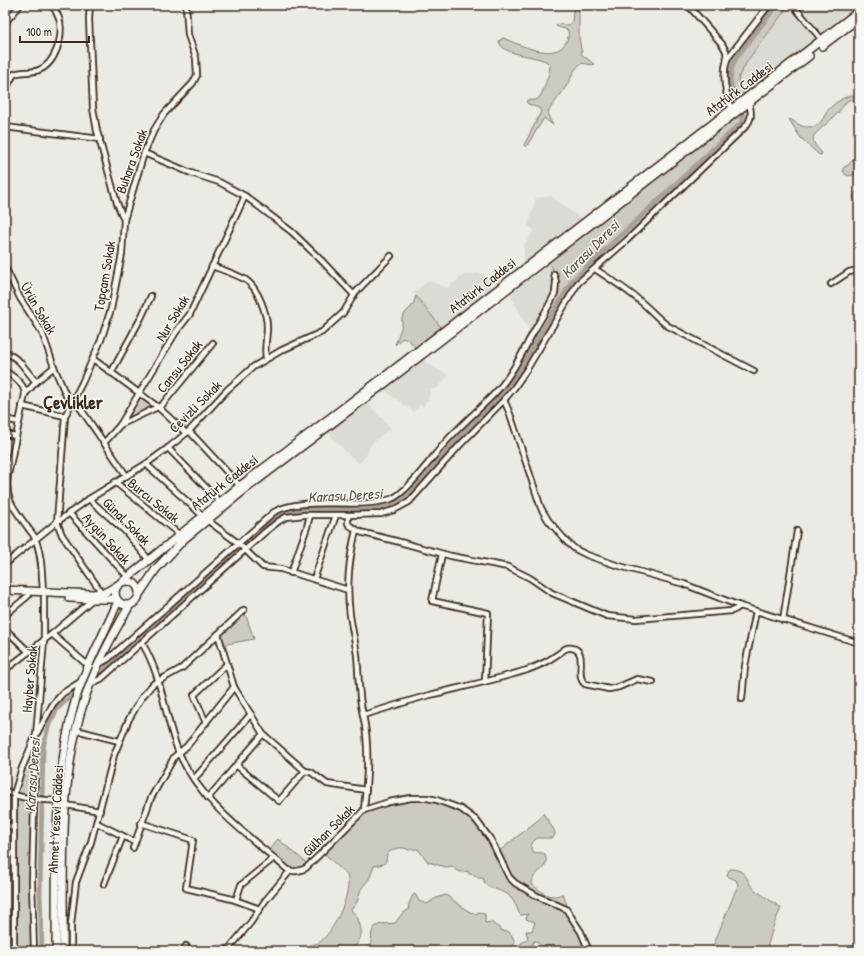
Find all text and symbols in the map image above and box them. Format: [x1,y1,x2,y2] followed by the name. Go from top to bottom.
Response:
[20,18,89,44] scale bar
[26,23,52,40] text: 100 m
[701,56,777,120] street label: Atatürk Caddesi
[111,126,152,196] street label: Buhara Sokak
[556,214,625,283] water label: Karasu Deresi
[88,239,121,313] street label: Topçam Sokak
[445,253,519,317] street label: Atatürk Caddesi
[16,278,62,338] street label: Ürün Sokak
[151,291,193,345] street label: Nur Sokak
[152,335,206,396] street label: Cansu Sokak
[165,375,226,436] street label: Cevizli Sokak
[43,390,103,415] district label: Çevlikler
[187,450,261,514] street label: Atatürk Caddesi
[124,473,184,527] street label: Burcu Sokak
[307,482,384,507] water label: Karasu Deresi
[99,493,155,549] street label: Günal Sokak
[78,508,135,569] street label: Aygün Sokak
[17,645,42,713] street label: Hayber Sokak
[19,735,45,813] water label: Karasu Deresi
[43,764,67,874] street label: Ahmet Yesevi Caddesi
[298,800,358,860] street label: Gülhan Sokak

